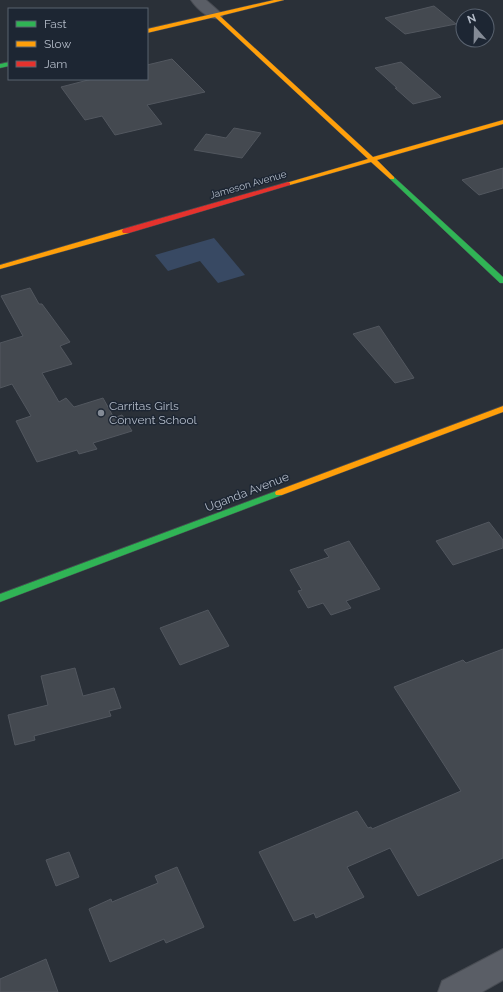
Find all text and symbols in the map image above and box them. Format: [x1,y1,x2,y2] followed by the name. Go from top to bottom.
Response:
[8,8,148,80] legend
[455,8,495,48] north arrow
[466,12,478,27] text: N
[44,17,67,31] text: Fast
[44,37,71,51] text: Slow
[44,57,67,71] text: Jam
[209,168,288,201] street label: Jameson Avenue
[109,399,198,427] place label: Carritas Girls Convent School
[96,408,106,418] marker: Carritas Girls Convent School
[203,470,291,514] street label: Uganda Avenue

